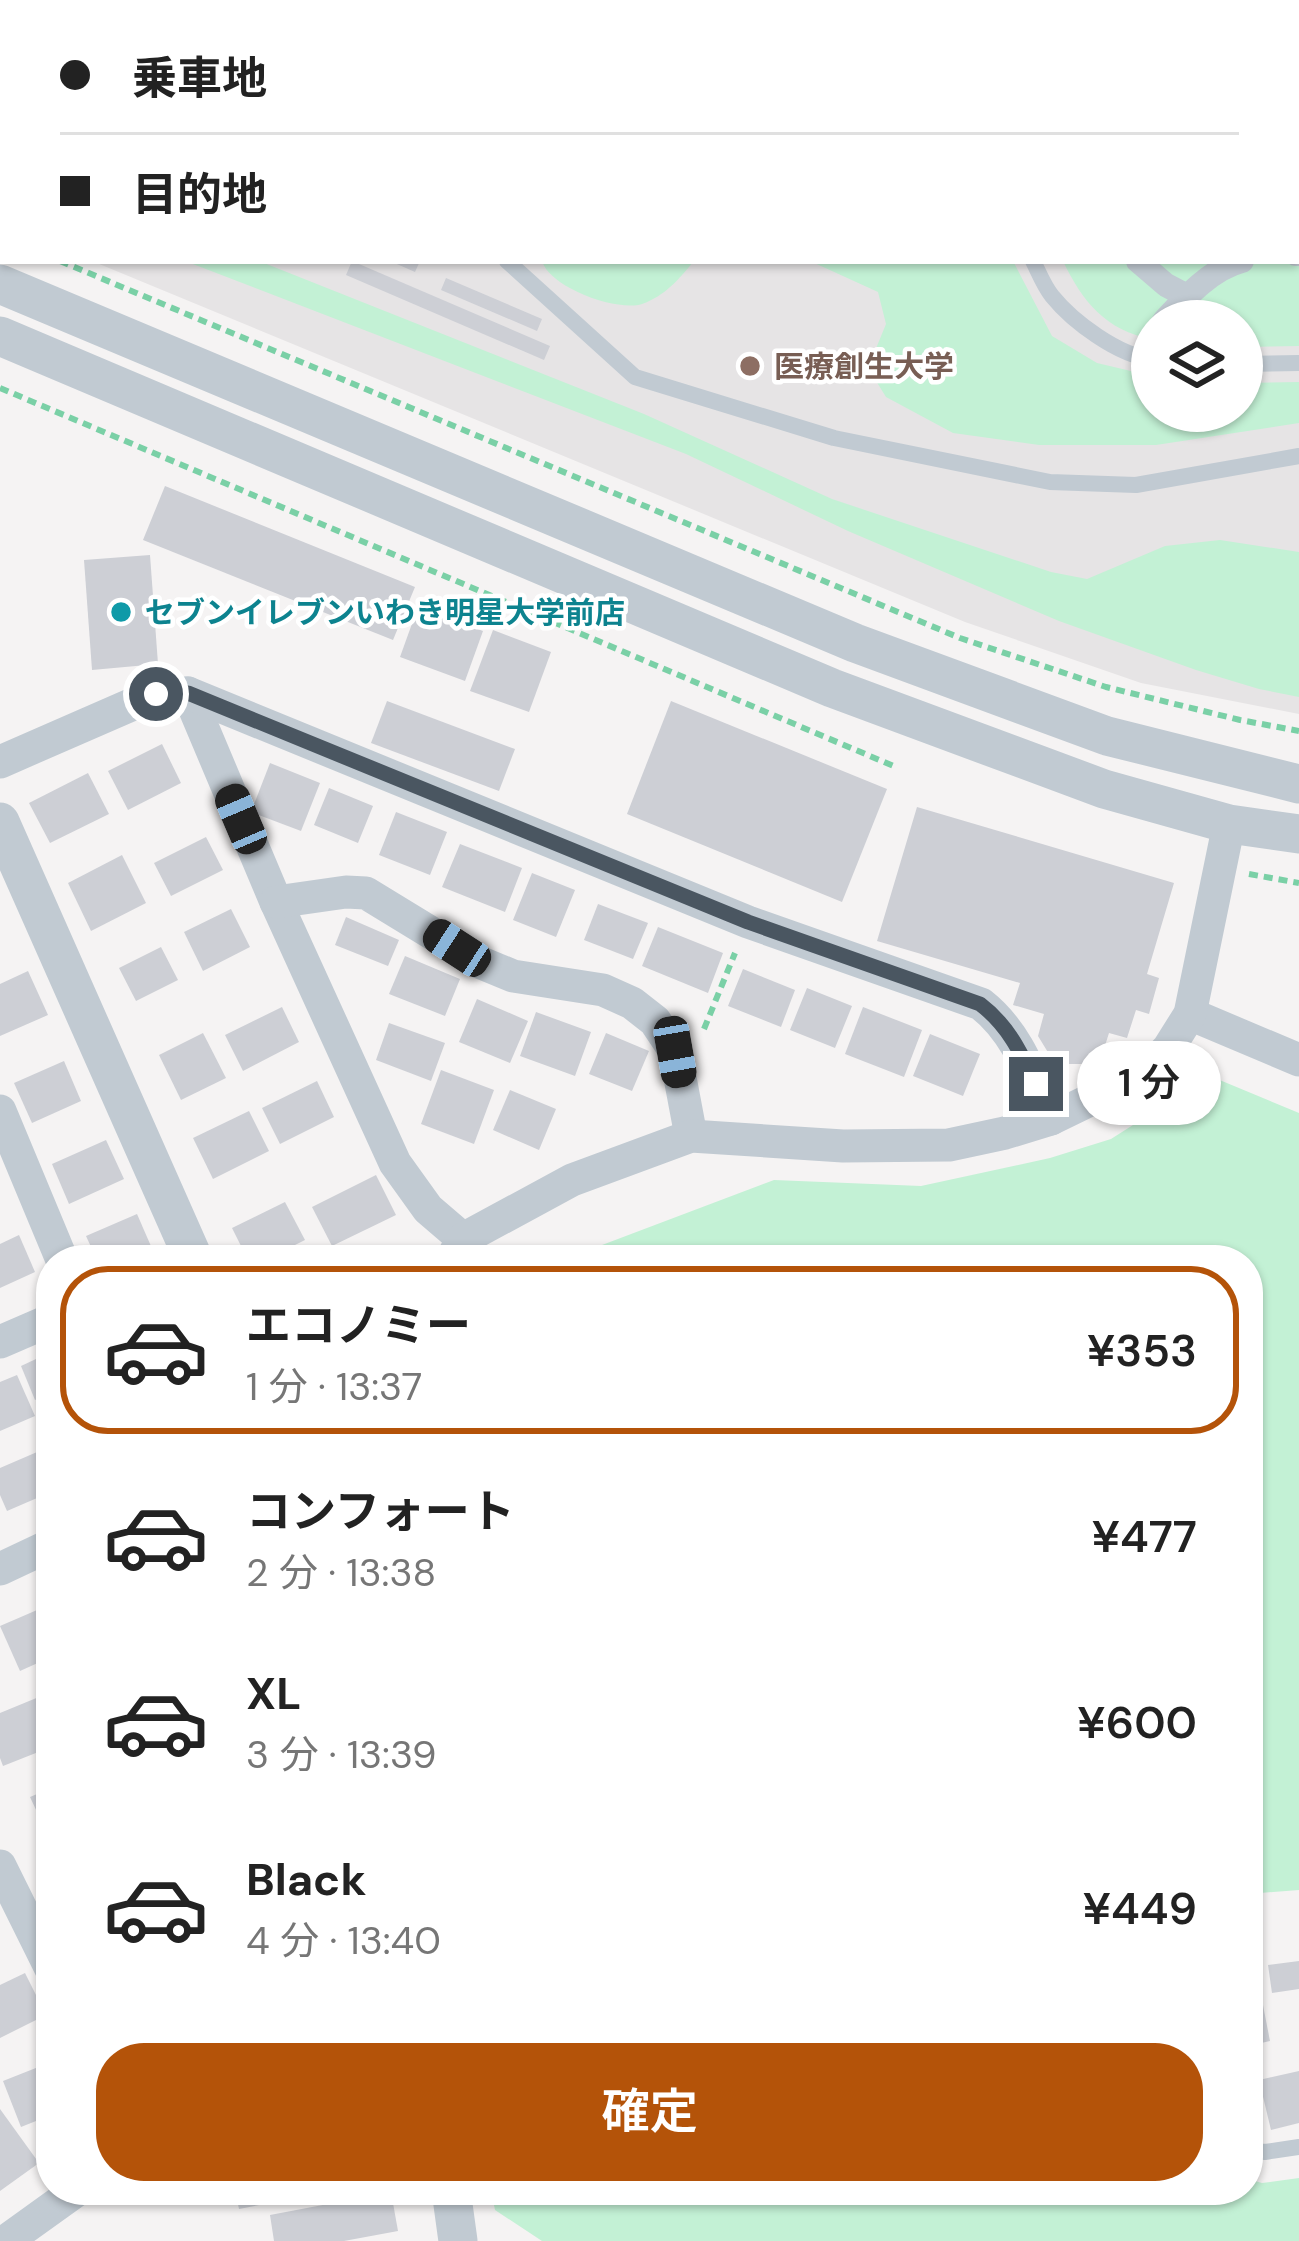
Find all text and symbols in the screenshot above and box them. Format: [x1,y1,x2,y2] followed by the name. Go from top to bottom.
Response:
[132,49,267,108] text: 乗車地
[132,165,267,224] text: 目的地
[1131,300,1263,432] map controls
[1131,300,1263,432] button: layers
[774,347,954,386] place label: 医療創生大学
[737,353,763,379] marker: 医療創生大学
[145,593,625,632] place label: セブンイレブンいわき明星大学前店
[108,599,134,625] marker: セブンイレブンいわき明星大学前店
[129,667,183,721] route start
[210,779,272,859] car
[417,913,497,983] car
[651,1013,699,1091] car
[1078,1042,1222,1126] callout: 1 分
[1009,1057,1063,1111] route end
[1118,1057,1180,1108] text: 1 分
[102,1296,210,1404] icon: car
[246,1296,471,1355] text: エコノミー
[1087,1321,1197,1380] text: ¥353
[246,1361,422,1412] text: 1 分 · 13:37
[102,1482,210,1590] icon: car
[246,1482,515,1541] text: コンフォート
[1091,1507,1197,1566] text: ¥477
[246,1547,436,1598] text: 2 分 · 13:38
[246,1664,301,1723] text: XL
[102,1668,210,1776] icon: car
[1077,1693,1197,1752] text: ¥600
[246,1729,436,1780] text: 3 分 · 13:39
[246,1850,366,1909] text: Black
[102,1854,210,1962] icon: car
[1082,1879,1197,1938] text: ¥449
[246,1915,441,1966] text: 4 分 · 13:40
[96,2043,1203,2181] button: 確定

